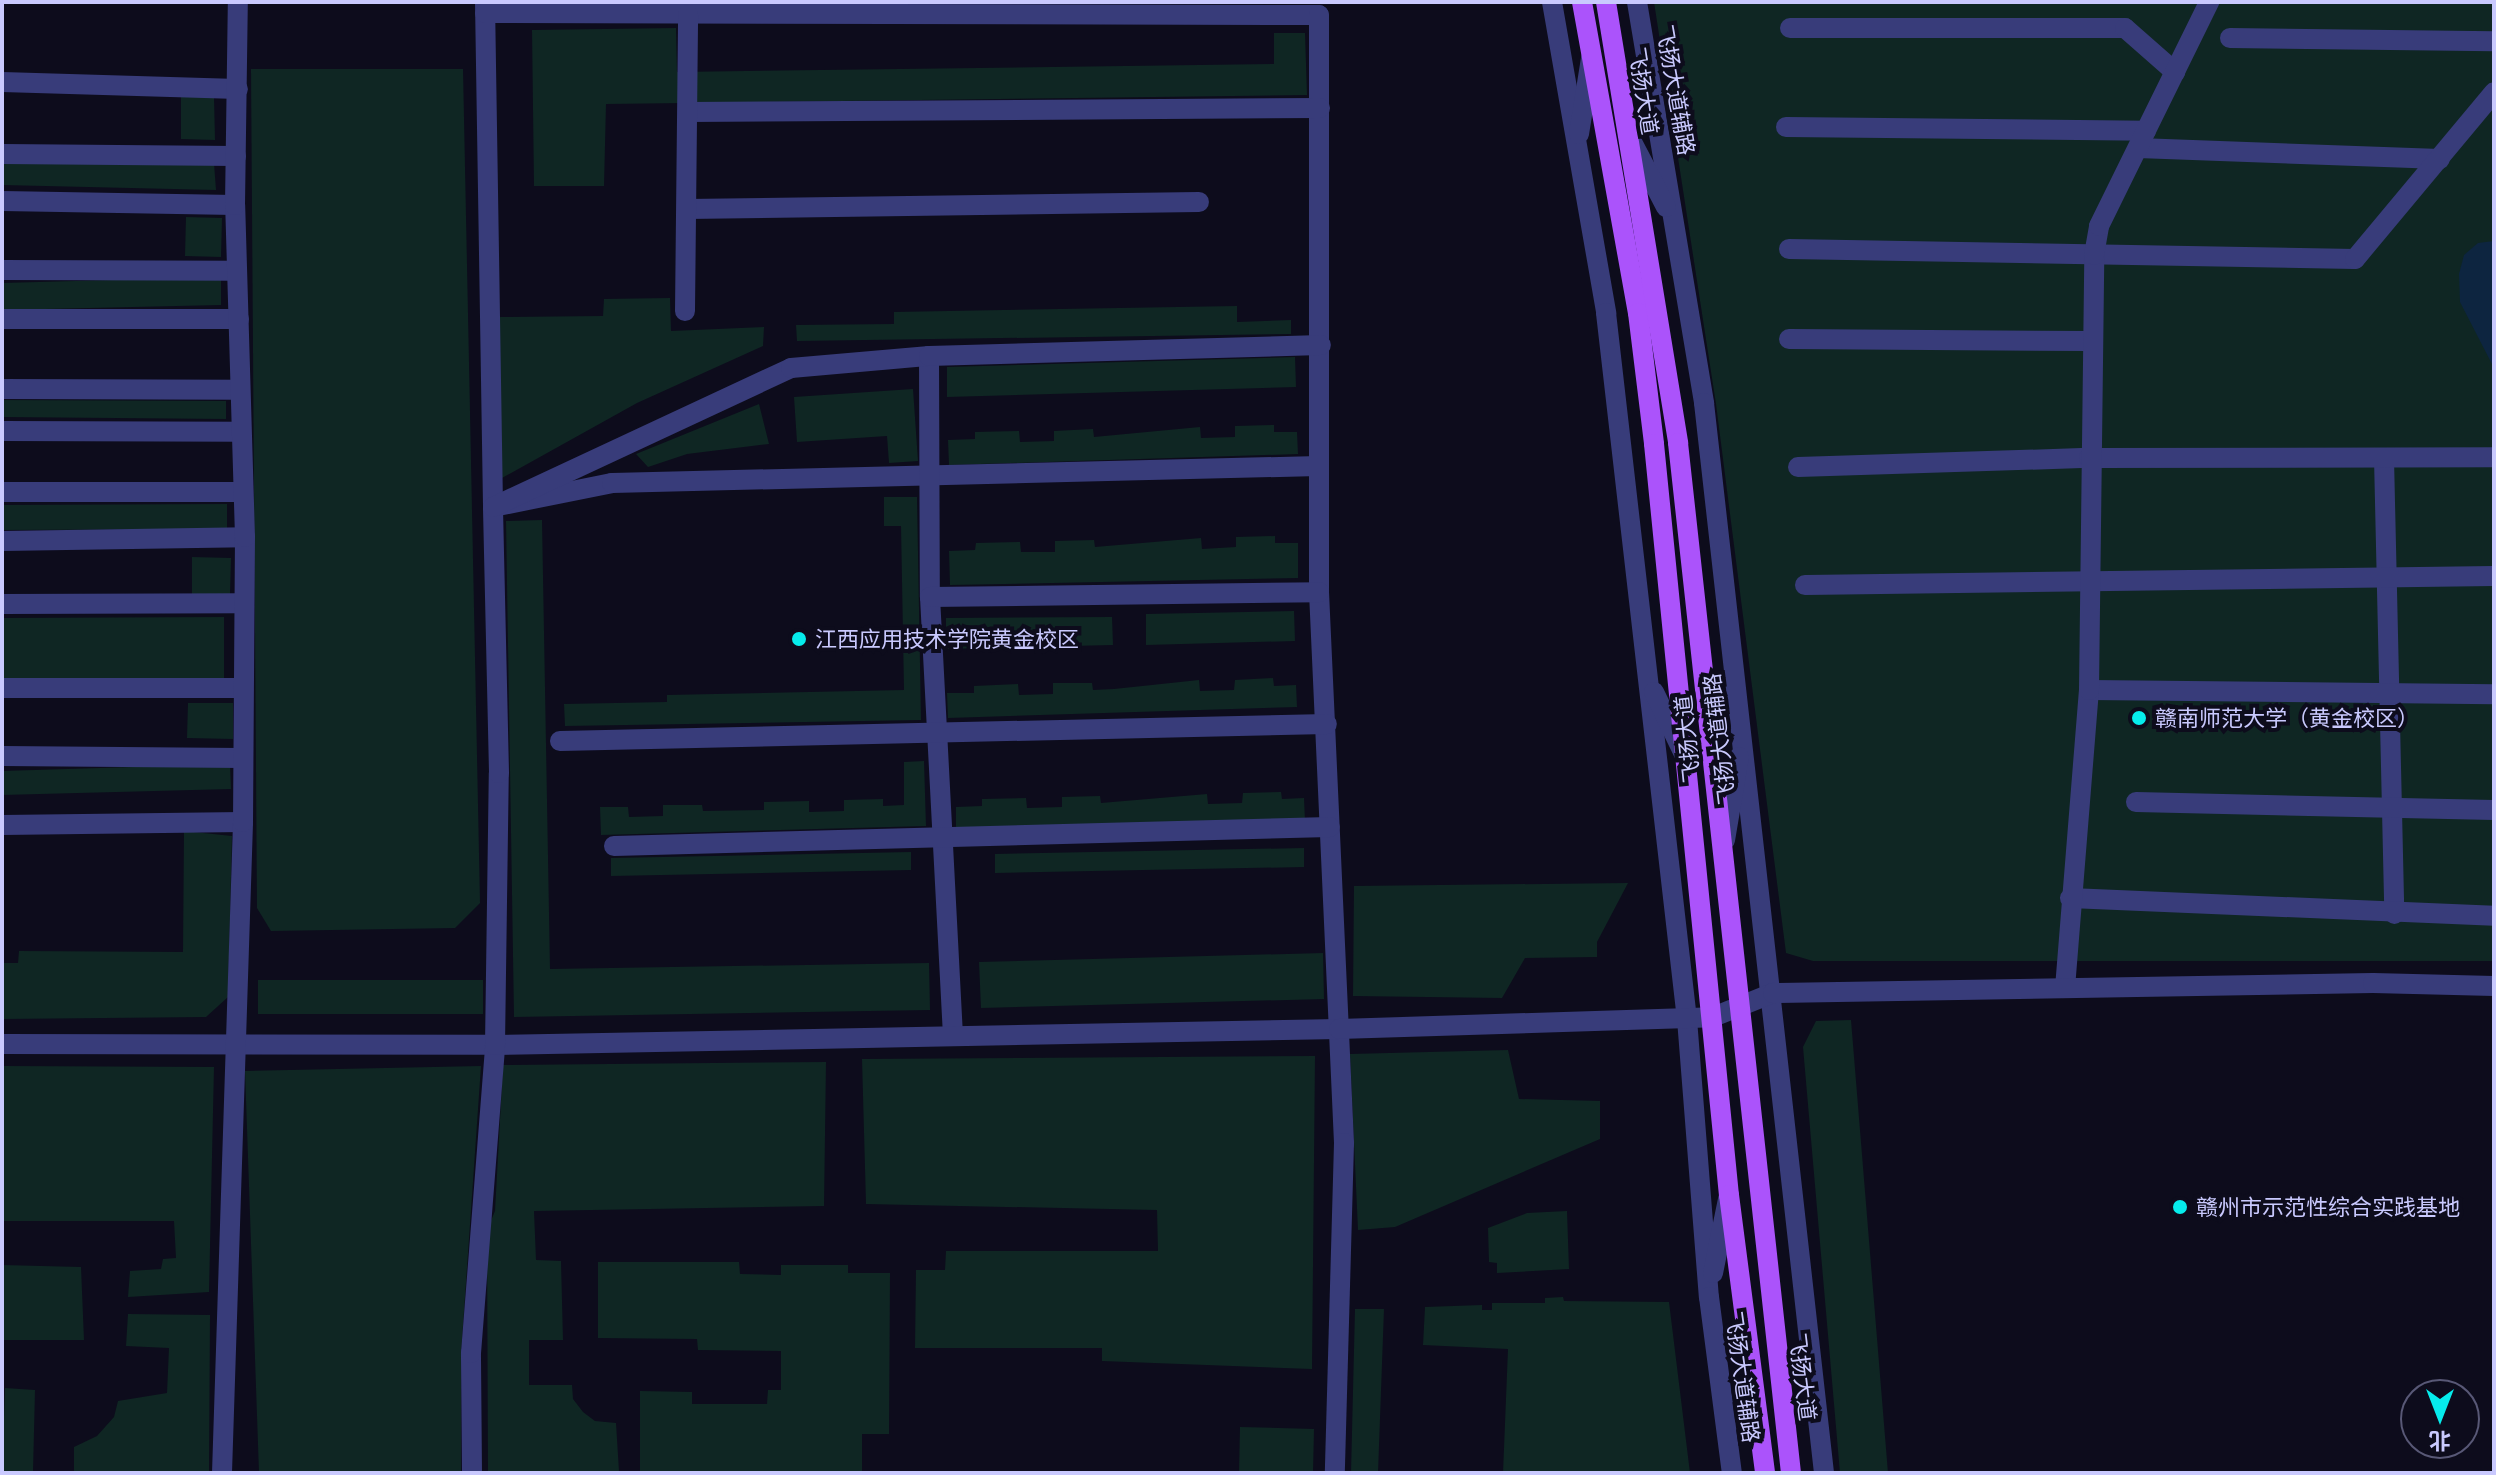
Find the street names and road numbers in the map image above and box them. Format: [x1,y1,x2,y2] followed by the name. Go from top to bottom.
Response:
[1652,23,1700,157] street label: 飞扬大道辅路
[1624,45,1664,137] street label: 飞扬大道
[1698,672,1740,806] street label: 飞扬大道辅路
[1669,694,1705,784] street label: 飞扬大道
[1721,1310,1765,1444] street label: 飞扬大道辅路
[1785,1332,1821,1422] street label: 飞扬大道

